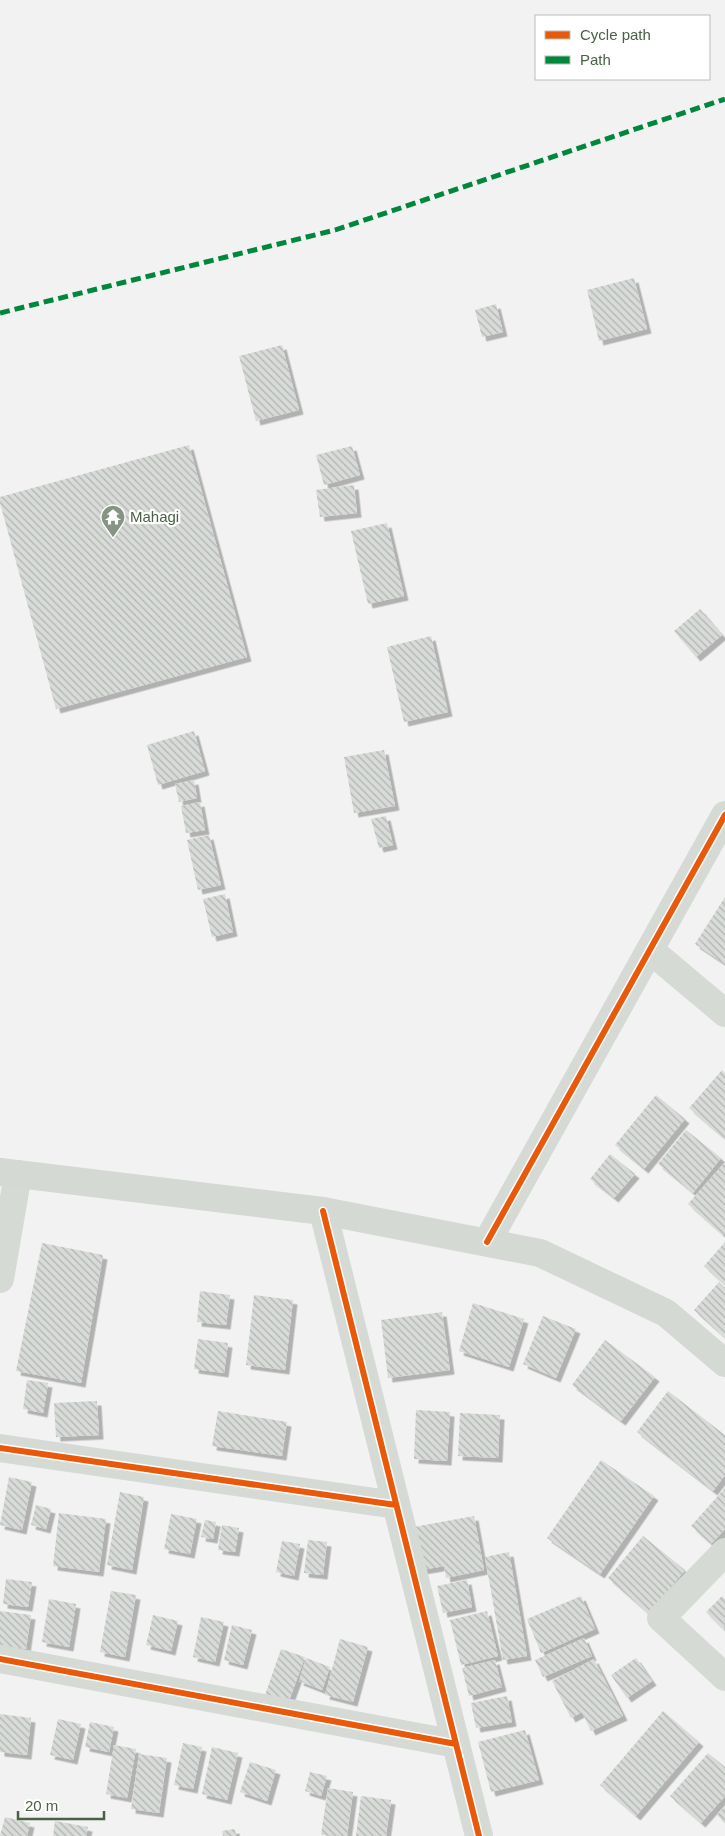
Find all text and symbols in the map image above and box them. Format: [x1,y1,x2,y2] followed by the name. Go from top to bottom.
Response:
[535,15,710,80] legend
[580,26,651,43] text: Cycle path
[580,51,611,68] text: Path
[100,504,126,538] temple icon: Mahagi
[130,508,179,525] place label: Mahagi
[18,1788,104,1820] scale bar
[25,1797,58,1814] text: 20 m

